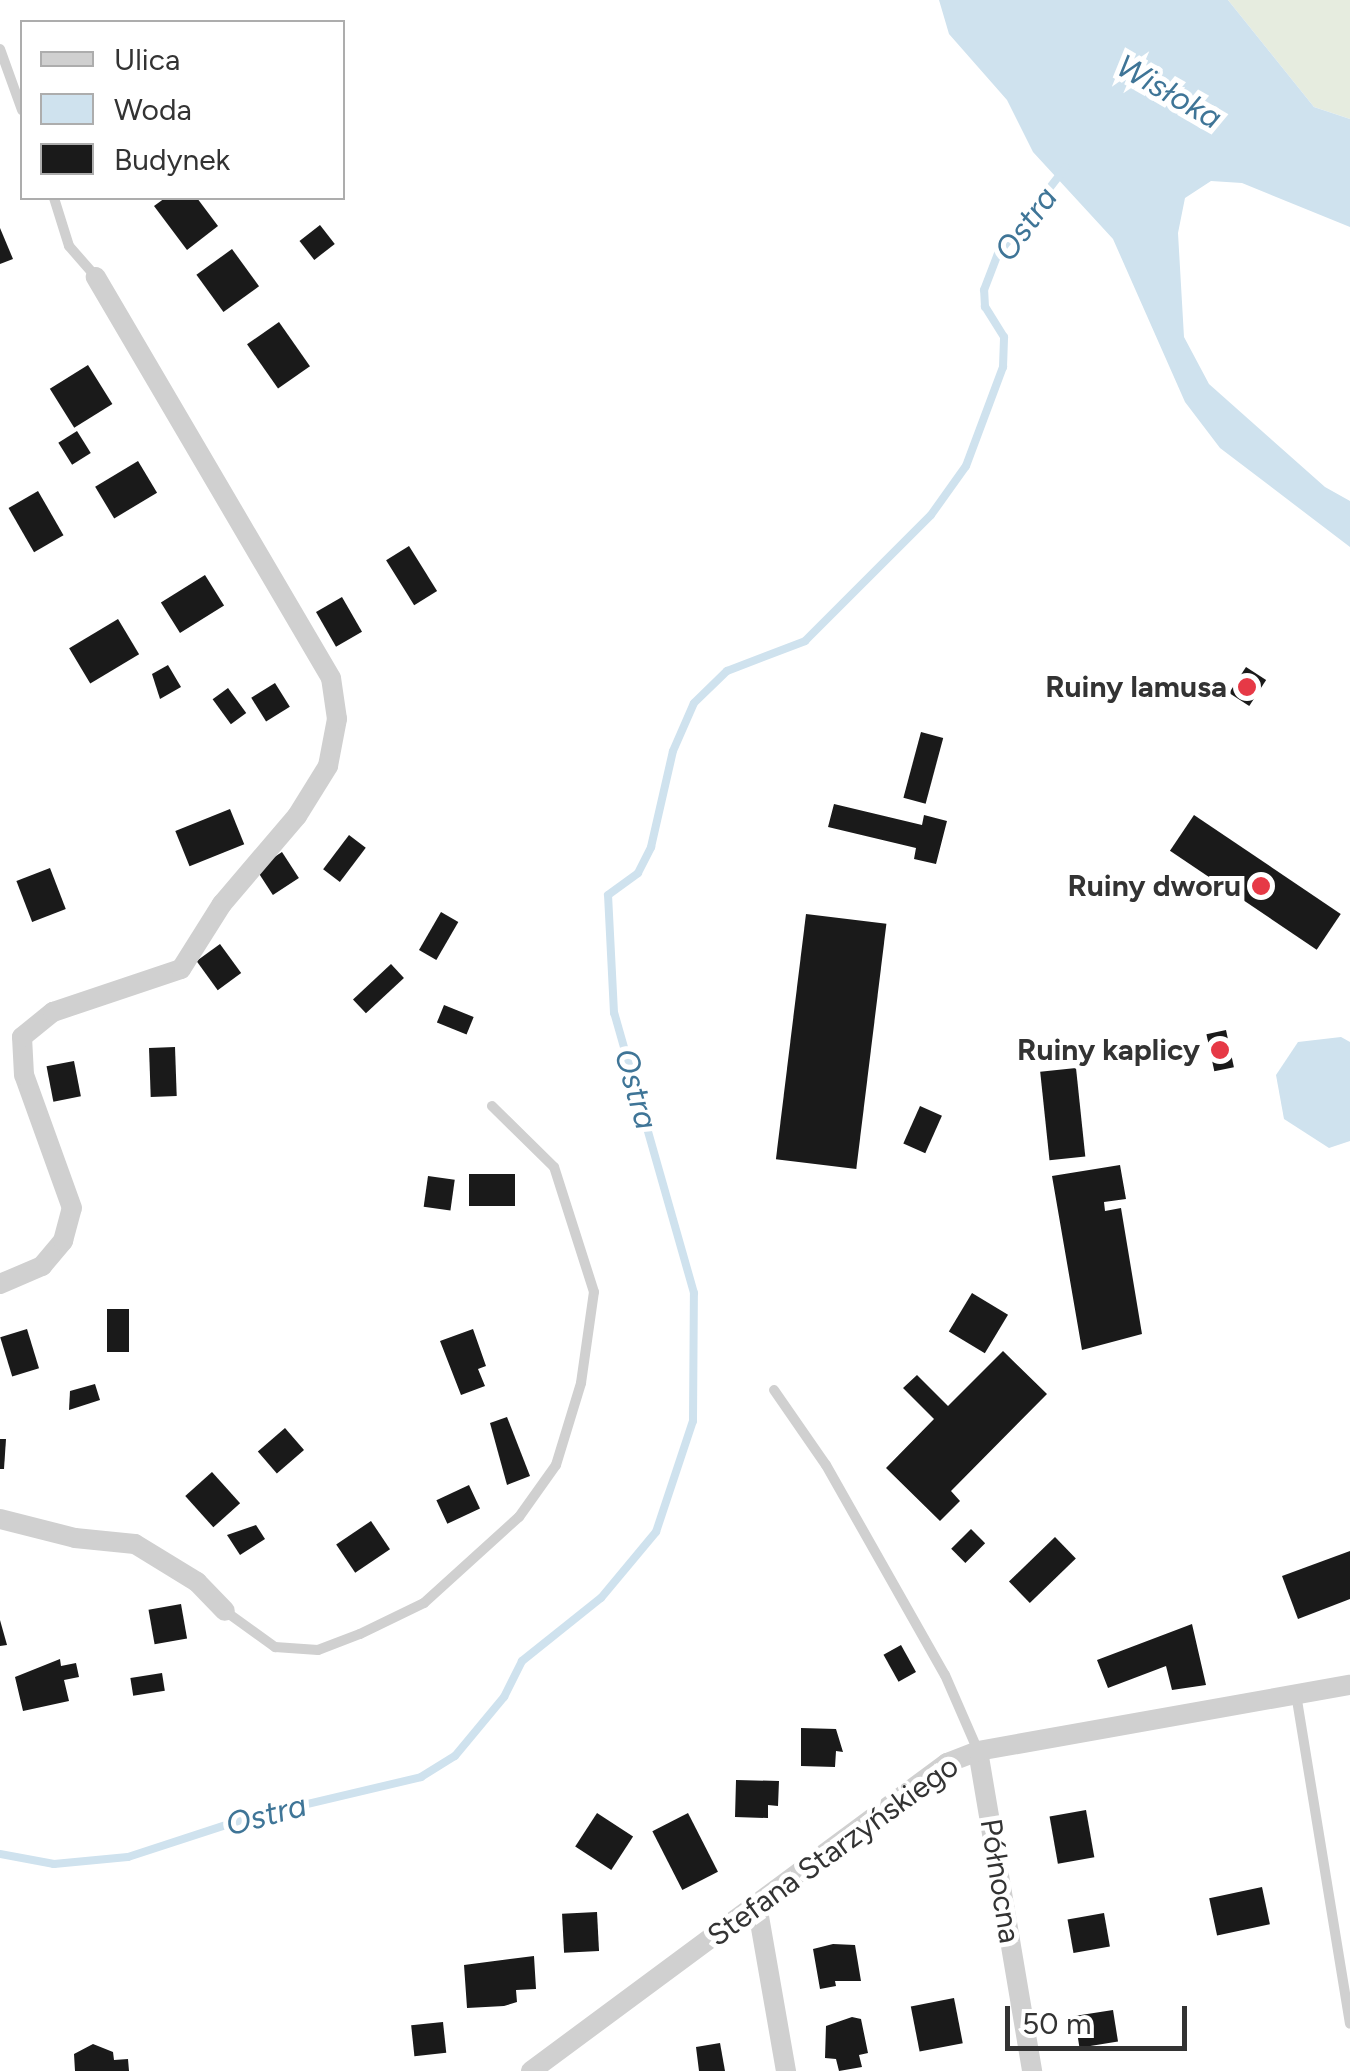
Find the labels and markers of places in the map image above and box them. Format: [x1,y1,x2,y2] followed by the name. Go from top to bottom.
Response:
[1045,669,1227,705] place label: Ruiny lamusa
[1236,676,1258,698] marker: Ruiny lamusa
[1067,868,1241,904] place label: Ruiny dworu
[1250,875,1272,897] marker: Ruiny dworu
[1017,1032,1200,1068] place label: Ruiny kaplicy
[1209,1039,1231,1061] marker: Ruiny kaplicy

